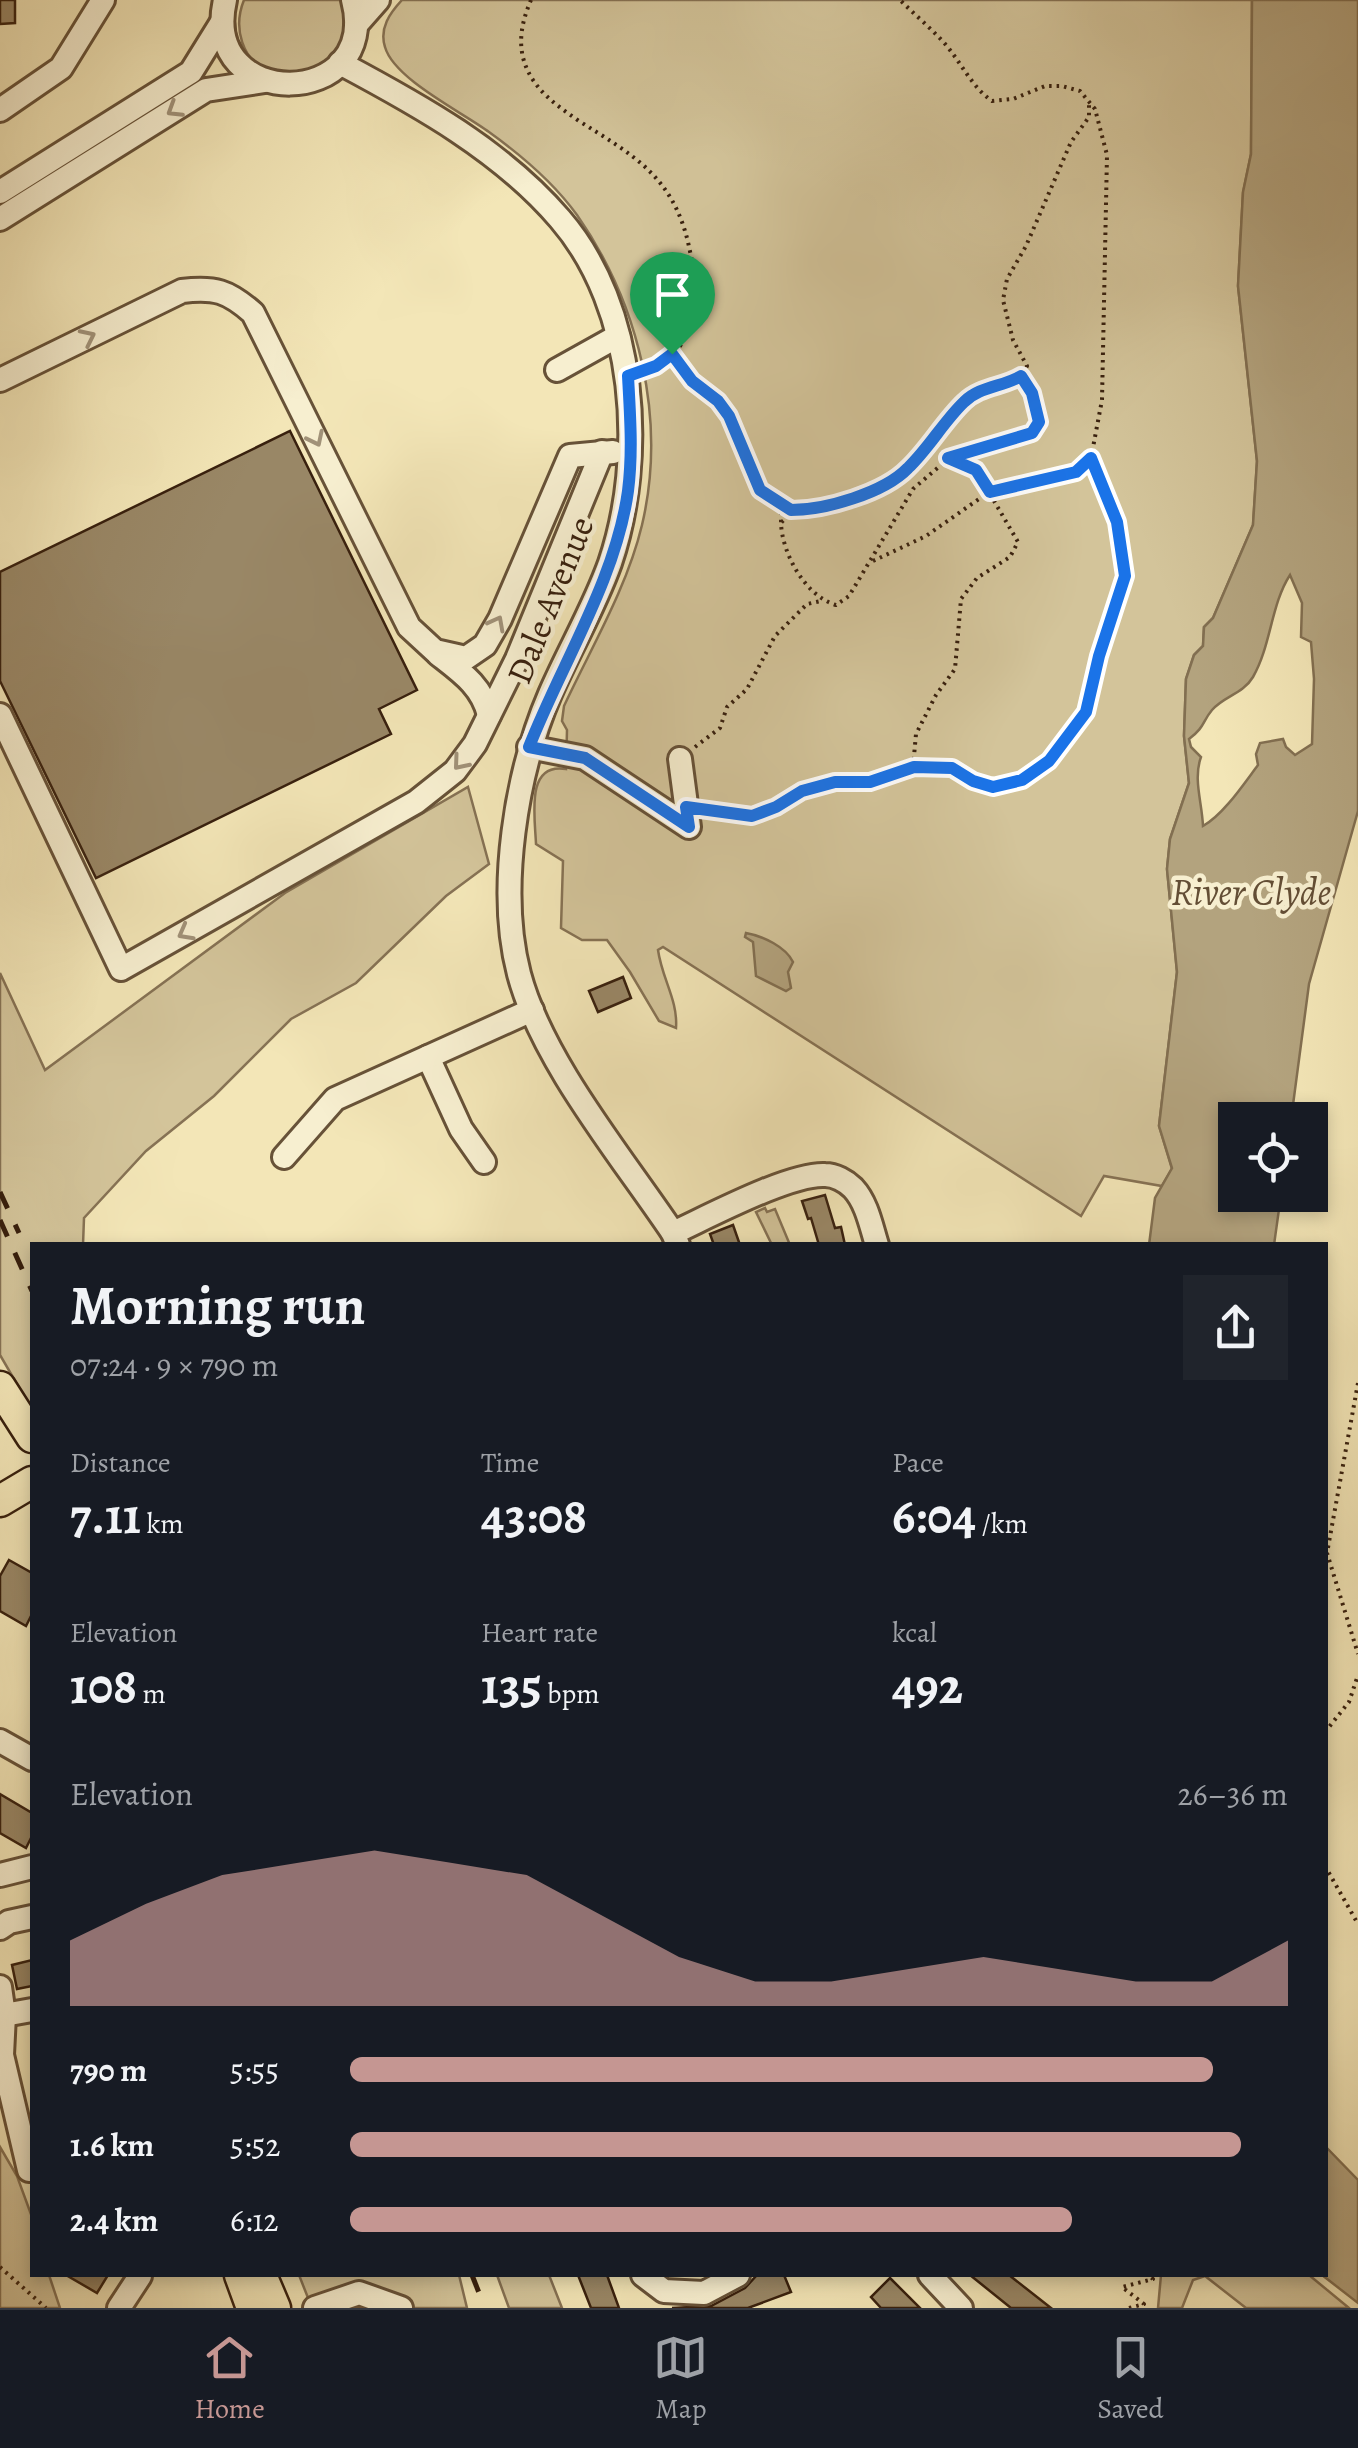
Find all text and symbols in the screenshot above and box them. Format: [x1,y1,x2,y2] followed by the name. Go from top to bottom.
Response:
[167,97,185,116] one-way arrow
[630,252,715,355] pin
[645,267,700,322] icon: arrive
[77,330,95,349] one-way arrow
[304,429,323,447] one-way arrow
[495,509,605,691] street label: Dale Avenue
[485,615,504,633] one-way arrow
[454,752,472,770] one-way arrow
[1171,866,1331,918] water label: River Clyde
[178,921,196,941] one-way arrow
[1218,1102,1328,1212] map controls
[1218,1102,1328,1212] button: locate
[70,1268,365,1343] text: Morning run
[1183,1275,1288,1380] button: share
[70,1343,278,1387] text: 07:24 · 9 × 790 m
[70,1444,170,1482] text: Distance
[481,1444,539,1482] text: Time
[892,1444,944,1482] text: Pace
[70,1482,141,1550] text: 7.11
[481,1482,587,1550] text: 43:08
[892,1482,976,1550] text: 6:04
[141,1505,184,1543] text: km
[976,1505,1028,1543] text: /km
[70,1614,177,1652] text: Elevation
[481,1614,598,1652] text: Heart rate
[892,1614,937,1652] text: kcal
[70,1652,137,1720] text: 108
[481,1652,542,1720] text: 135
[892,1652,963,1720] text: 492
[137,1675,166,1713] text: m
[542,1675,600,1713] text: bpm
[70,1772,193,1816] text: Elevation
[1178,1772,1288,1816] text: 26–36 m
[70,2048,147,2092] text: 790 m
[230,2048,279,2092] text: 5:55
[70,2123,154,2167] text: 1.6 km
[230,2123,280,2167] text: 5:52
[70,2198,158,2242] text: 2.4 km
[230,2198,279,2242] text: 6:12
[194,2330,265,2428] tab: Home
[653,2330,708,2428] tab: Map
[1097,2330,1164,2428] tab: Saved

